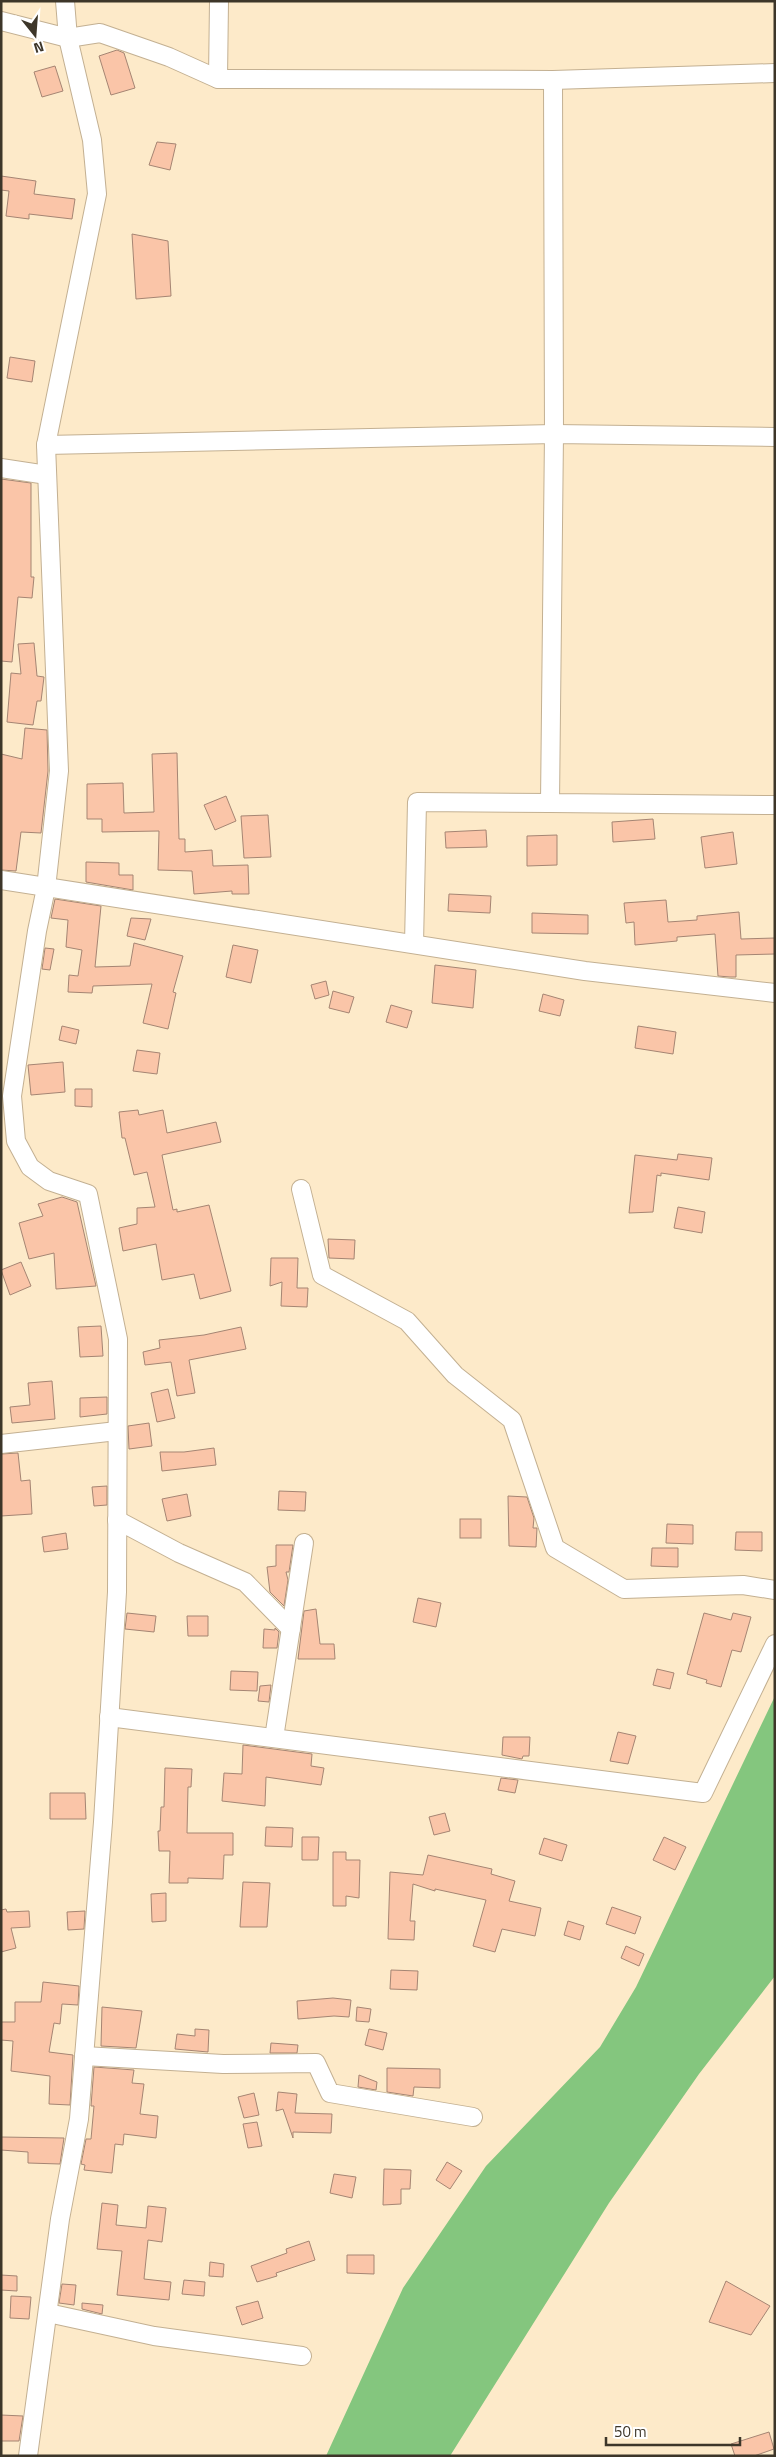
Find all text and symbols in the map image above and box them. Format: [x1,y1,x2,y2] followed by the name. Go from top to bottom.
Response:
[10,10,60,60] north arrow
[31,36,47,59] text: N
[606,2414,740,2446] scale bar
[614,2420,647,2443] text: 50 m

